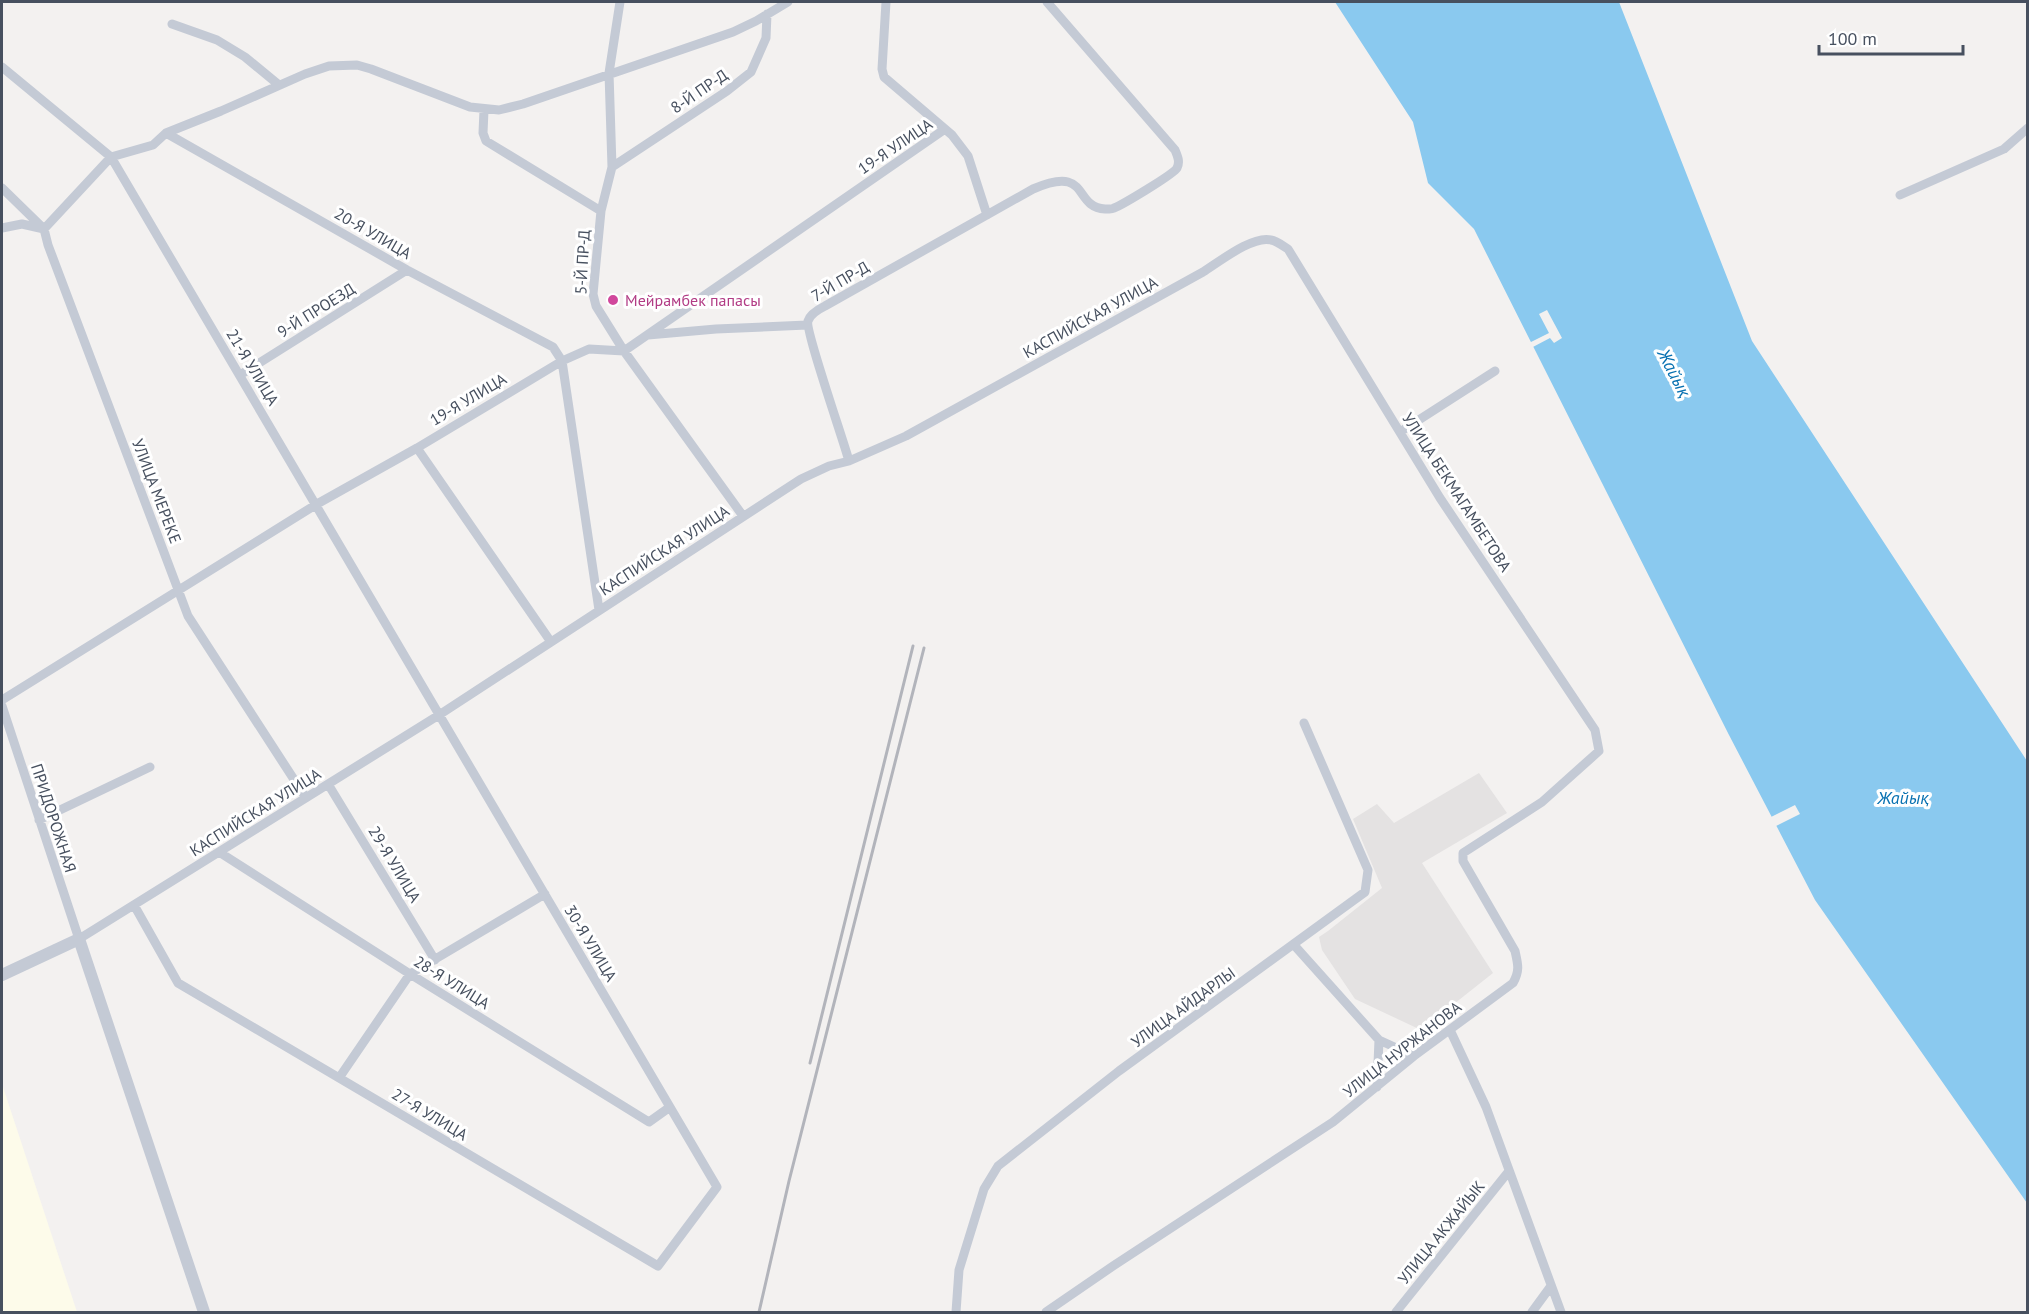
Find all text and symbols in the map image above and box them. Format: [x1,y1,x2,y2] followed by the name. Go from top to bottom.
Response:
[1819,18,1963,56] scale bar
[1828,27,1877,50] text: 100 m
[667,64,732,117] street label: 8-Й ПР-Д
[854,113,937,178] street label: 19-Я УЛИЦА
[331,203,416,263] street label: 20-Я УЛИЦА
[570,229,594,295] street label: 5-Й ПР-Д
[807,256,873,306] street label: 7-Й ПР-Д
[1019,271,1161,362] street label: КАСПИЙСКАЯ УЛИЦА
[273,278,359,342] street label: 9-Й ПРОЕЗД
[625,290,761,310] place label: Мейрамбек папасы
[606,293,620,307] marker: Мейрамбек папасы
[222,325,284,409] street label: 21-Я УЛИЦА
[1652,344,1697,401] water label: Жайық
[426,368,510,430] street label: 19-Я УЛИЦА
[1398,409,1516,576] street label: УЛИЦА БЕКМАГАМБЕТОВА
[128,436,186,546] street label: УЛИЦА МЕРЕКЕ
[595,500,733,599] street label: КАСПИЙСКАЯ УЛИЦА
[27,761,81,875] street label: ПРИДОРОЖНАЯ
[186,763,325,860] street label: КАСПИЙСКАЯ УЛИЦА
[1876,786,1929,809] water label: Жайық
[364,822,426,906] street label: 29-Я УЛИЦА
[560,901,622,985] street label: 30-Я УЛИЦА
[410,951,494,1014] street label: 28-Я УЛИЦА
[1127,963,1239,1051] street label: УЛИЦА АЙДАРЛЫ
[1339,996,1466,1101] street label: УЛИЦА НУРЖАНОВА
[389,1084,472,1145] street label: 27-Я УЛИЦА
[1393,1176,1489,1288] street label: УЛИЦА АКЖАЙЫК

